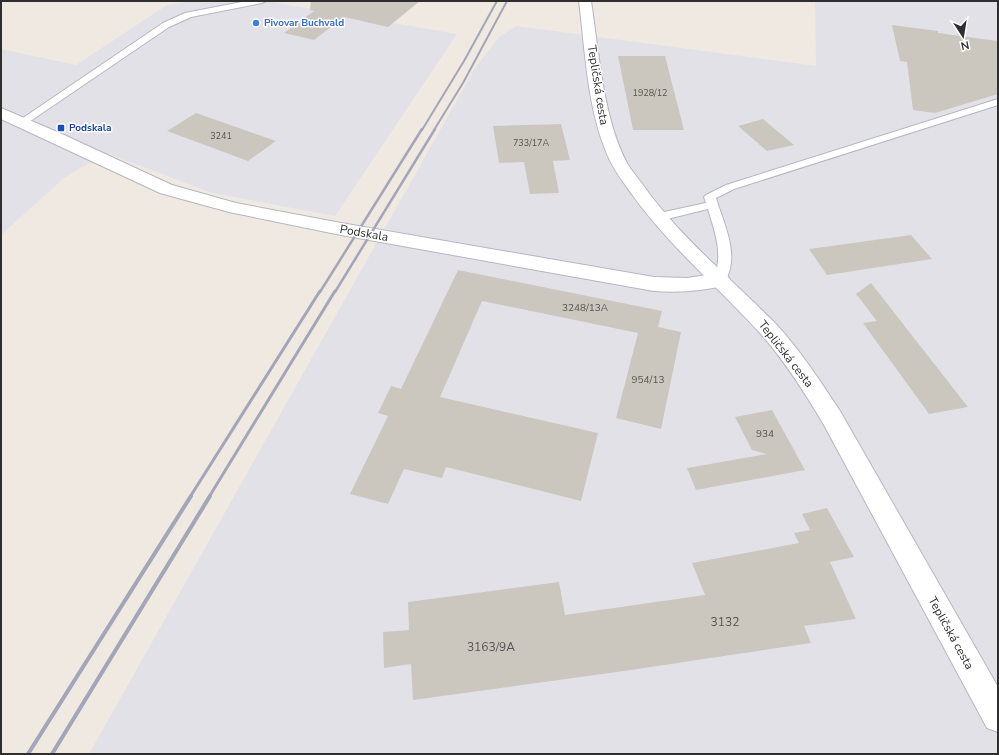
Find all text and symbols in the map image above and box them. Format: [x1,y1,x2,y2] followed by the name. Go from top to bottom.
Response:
[264,16,344,30] place label: Pivovar Buchvald
[943,16,983,56] north arrow
[251,18,261,28] marker: Pivovar Buchvald
[959,37,971,53] text: N
[584,44,612,126] street label: Tepličská cesta
[633,87,667,99] house number: 1928/12
[69,121,111,135] place label: Podskala
[56,123,66,133] marker: Podskala
[210,130,232,142] house number: 3241
[513,137,549,149] house number: 733/17A
[338,221,390,245] street label: Podskala
[562,301,609,315] house number: 3248/13A
[755,317,817,391] street label: Tepličská cesta
[632,373,664,387] house number: 954/13
[756,427,774,441] house number: 934
[924,594,978,672] street label: Tepličská cesta
[711,614,739,630] house number: 3132
[467,639,515,655] house number: 3163/9A

